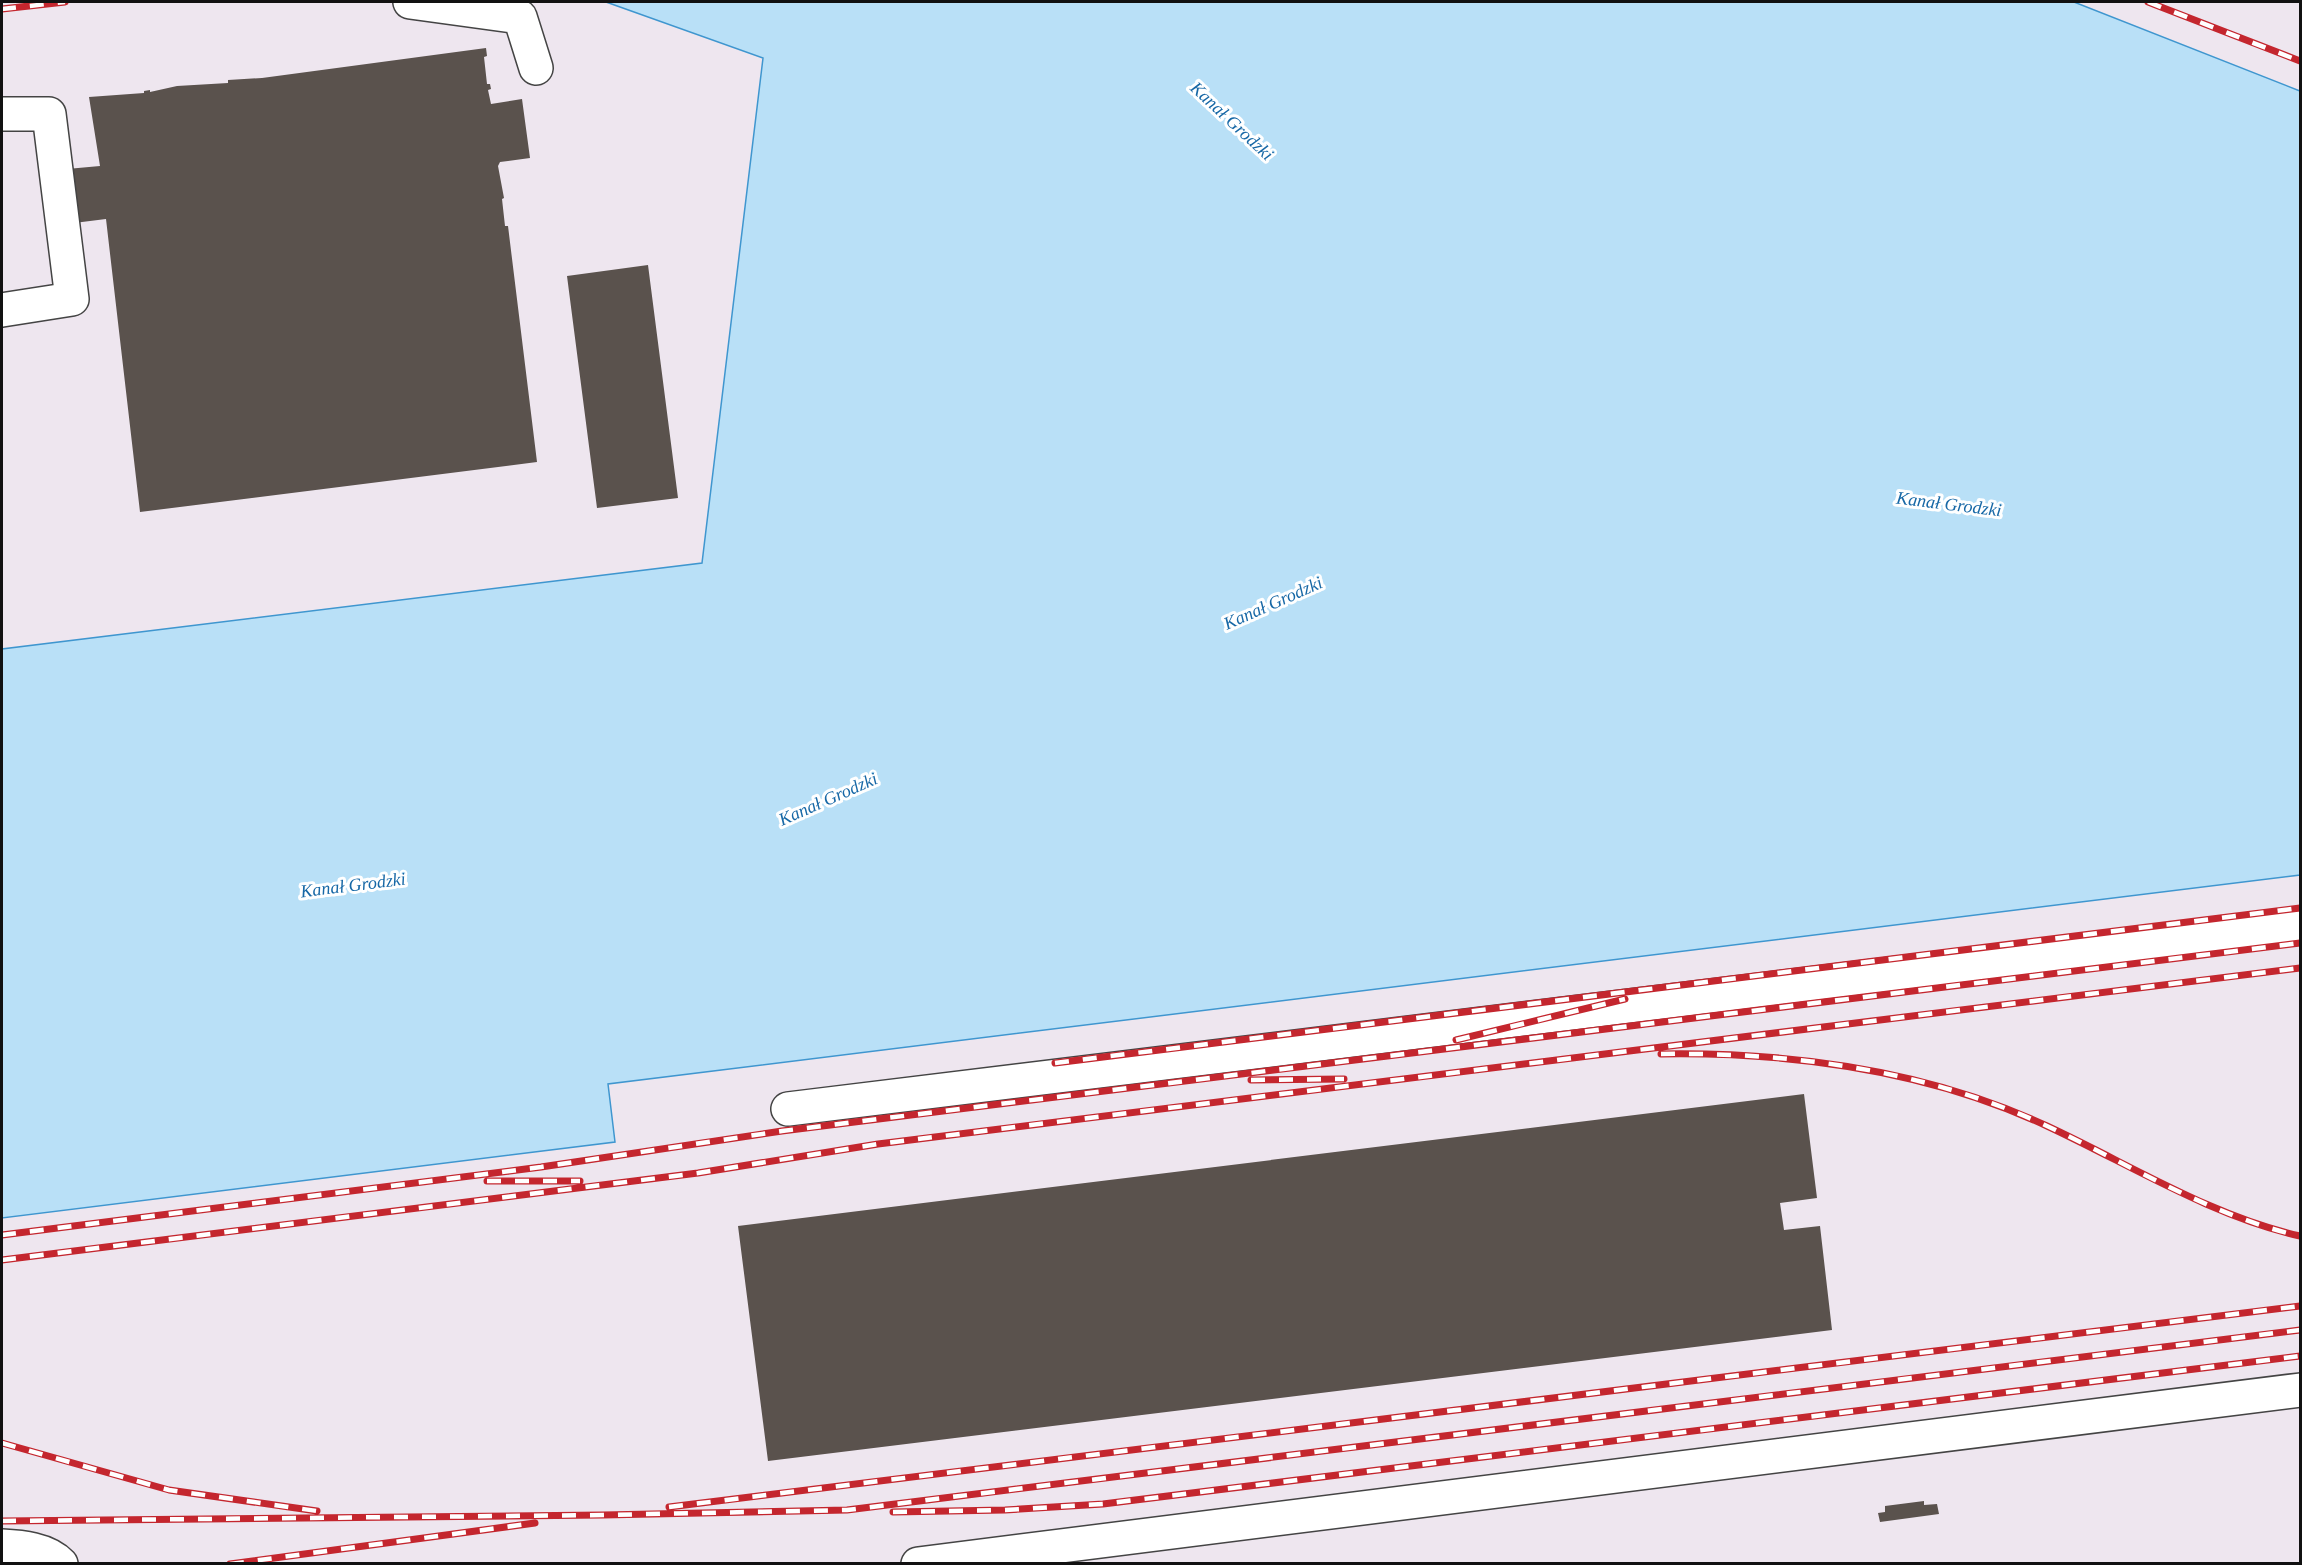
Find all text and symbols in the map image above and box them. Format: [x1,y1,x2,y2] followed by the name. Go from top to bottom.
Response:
[1186,77,1278,164] water label: Kanał Grodzki
[1894,488,2003,520] water label: Kanał Grodzki
[1220,572,1325,634] water label: Kanał Grodzki
[775,768,880,830] water label: Kanał Grodzki
[298,869,407,901] water label: Kanał Grodzki

